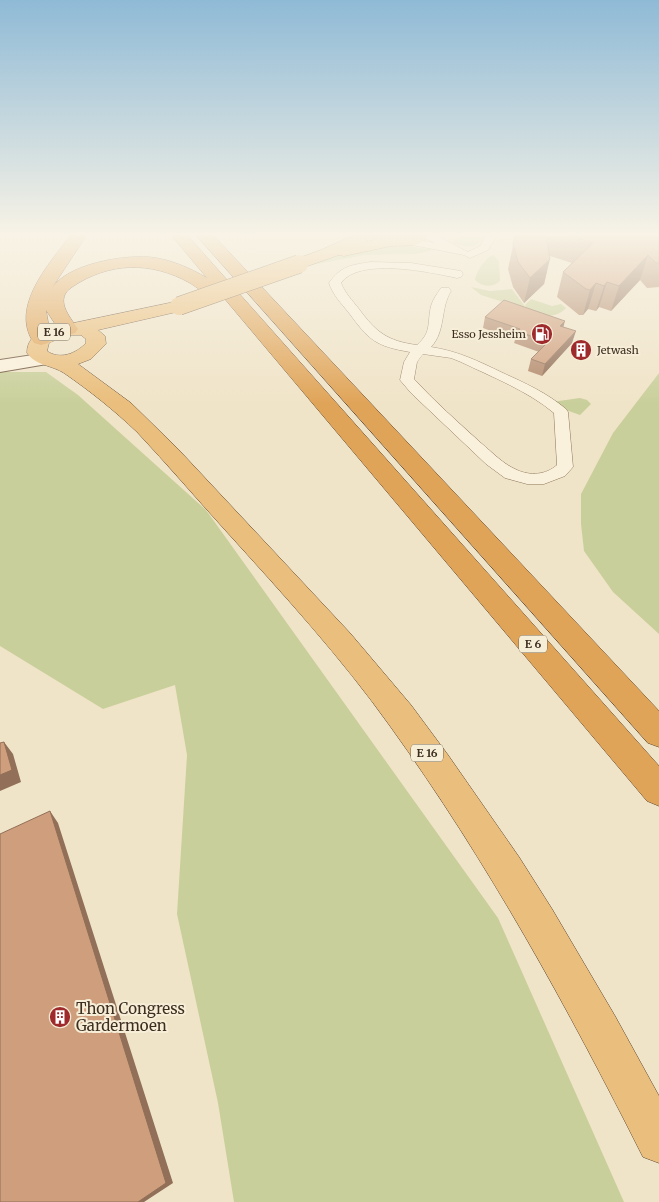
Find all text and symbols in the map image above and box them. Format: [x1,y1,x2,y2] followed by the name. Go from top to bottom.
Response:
[530,322,554,346] fuel station icon: Esso Jessheim
[38,324,70,341] road number: E 16
[451,327,526,341] place label: Esso Jessheim
[569,338,593,362] building icon: Jetwash
[596,343,639,357] place label: Jetwash
[519,636,547,652] road number: E 6
[411,744,443,761] road number: E 16
[76,999,185,1035] place label: Thon Congress Gardermoen
[48,1005,72,1029] building icon: Thon Congress Gardermoen

